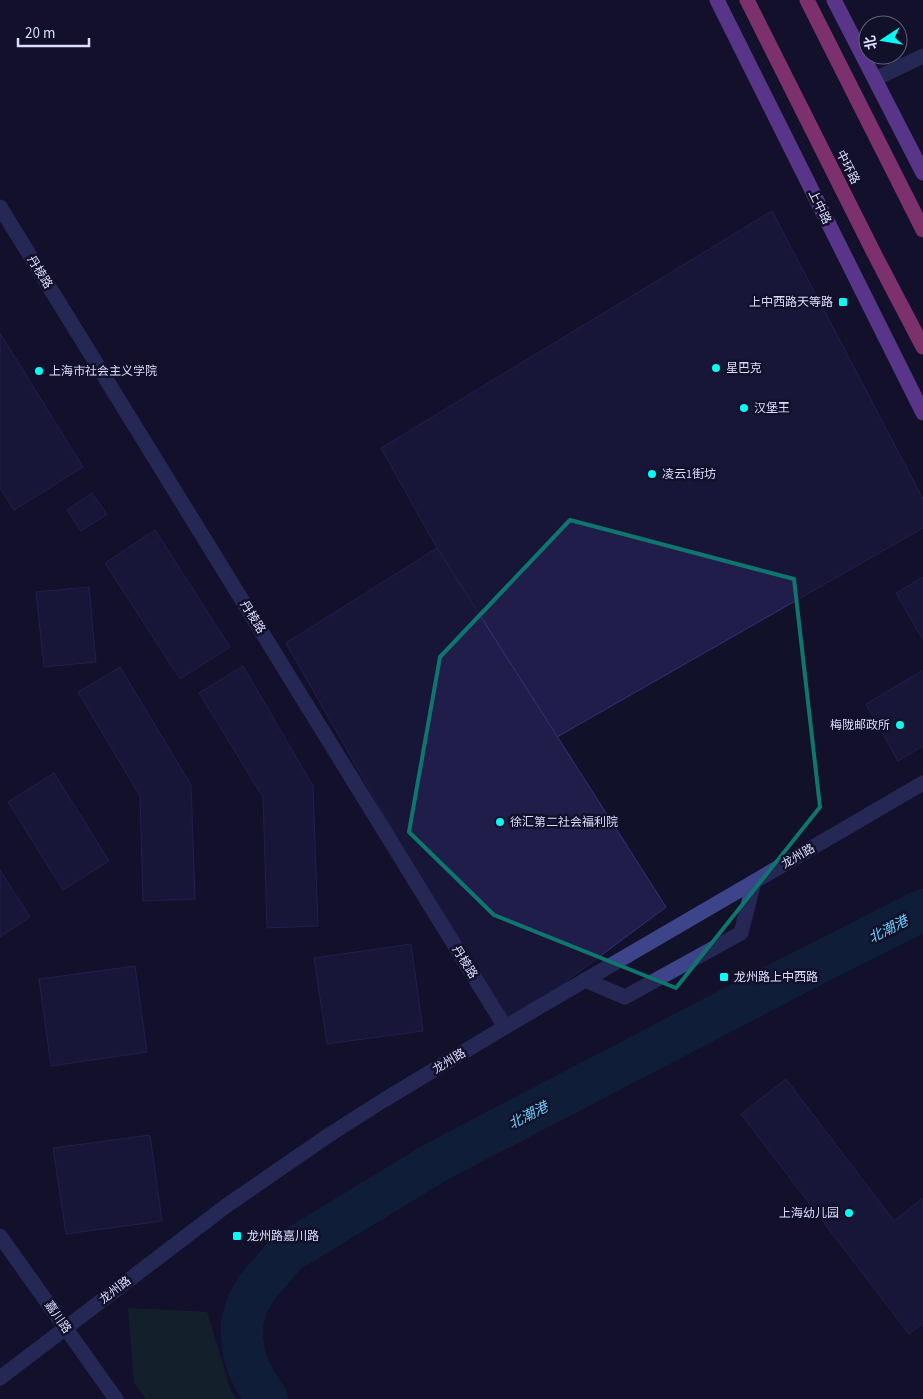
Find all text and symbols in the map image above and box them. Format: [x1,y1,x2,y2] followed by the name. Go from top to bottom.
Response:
[18,15,89,47] scale bar
[858,15,908,65] north arrow
[25,23,55,44] text: 20 m
[860,34,882,51] text: 北
[832,147,863,187] street label: 中环路
[804,187,835,227] street label: 上中路
[23,252,56,292] street label: 丹棱路
[749,294,833,311] place label: 上中西路天等路
[837,296,849,308] marker: 上中西路天等路
[726,360,762,377] place label: 星巴克
[710,362,722,374] marker: 星巴克
[49,363,157,380] place label: 上海市社会主义学院
[33,365,45,377] marker: 上海市社会主义学院
[754,400,790,417] place label: 汉堡王
[738,402,750,414] marker: 汉堡王
[662,466,716,483] place label: 凌云1街坊
[646,468,658,480] marker: 凌云1街坊
[236,597,269,637] street label: 丹棱路
[830,717,890,734] place label: 梅陇邮政所
[894,719,906,731] marker: 梅陇邮政所
[510,814,618,831] place label: 徐汇第二社会福利院
[494,816,506,828] marker: 徐汇第二社会福利院
[778,840,818,873] street label: 龙州路
[865,911,913,948] water label: 北潮港
[448,942,481,982] street label: 丹棱路
[734,969,818,986] place label: 龙州路上中西路
[718,971,730,983] marker: 龙州路上中西路
[429,1045,469,1078] street label: 龙州路
[505,1097,553,1134] water label: 北潮港
[779,1205,839,1222] place label: 上海幼儿园
[843,1207,855,1219] marker: 上海幼儿园
[247,1228,319,1245] place label: 龙州路嘉川路
[231,1230,243,1242] marker: 龙州路嘉川路
[96,1273,135,1308] street label: 龙州路
[40,1298,75,1337] street label: 嘉川路

